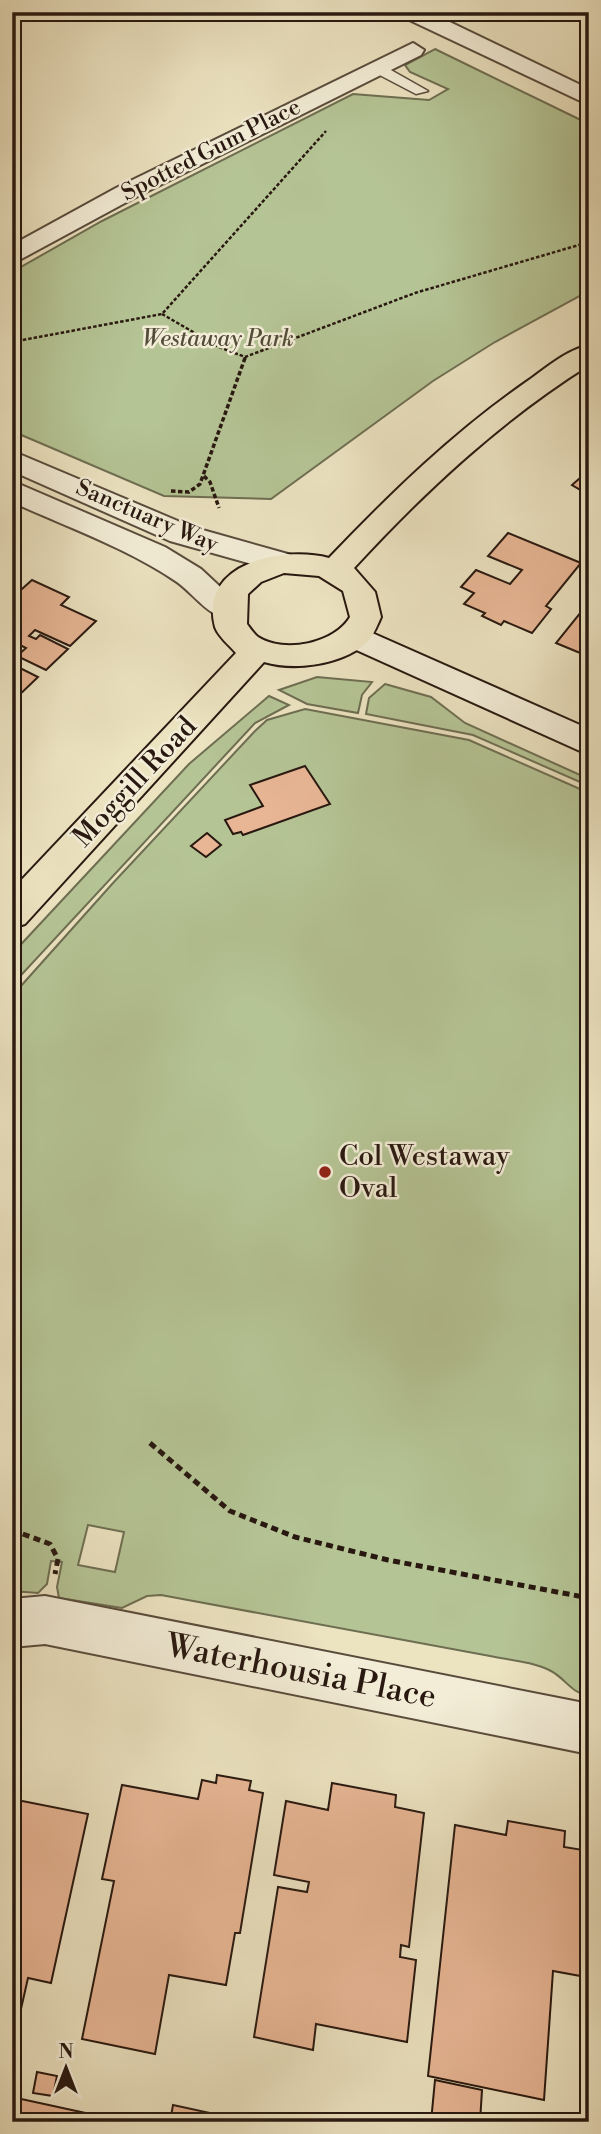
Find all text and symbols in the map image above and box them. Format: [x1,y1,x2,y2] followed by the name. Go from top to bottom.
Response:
[117,93,305,207] street label: Spotted Gum Place
[142,325,294,353] park label: Westaway Park
[72,473,223,559] street label: Sanctuary Way
[66,709,204,855] street label: Moggill Road
[339,1139,510,1206] place label: Col Westaway Oval
[317,1164,333,1180] marker: Col Westaway Oval
[161,1625,440,1718] street label: Waterhousia Place
[32,2032,102,2102] north arrow
[58,2040,74,2064] text: N

